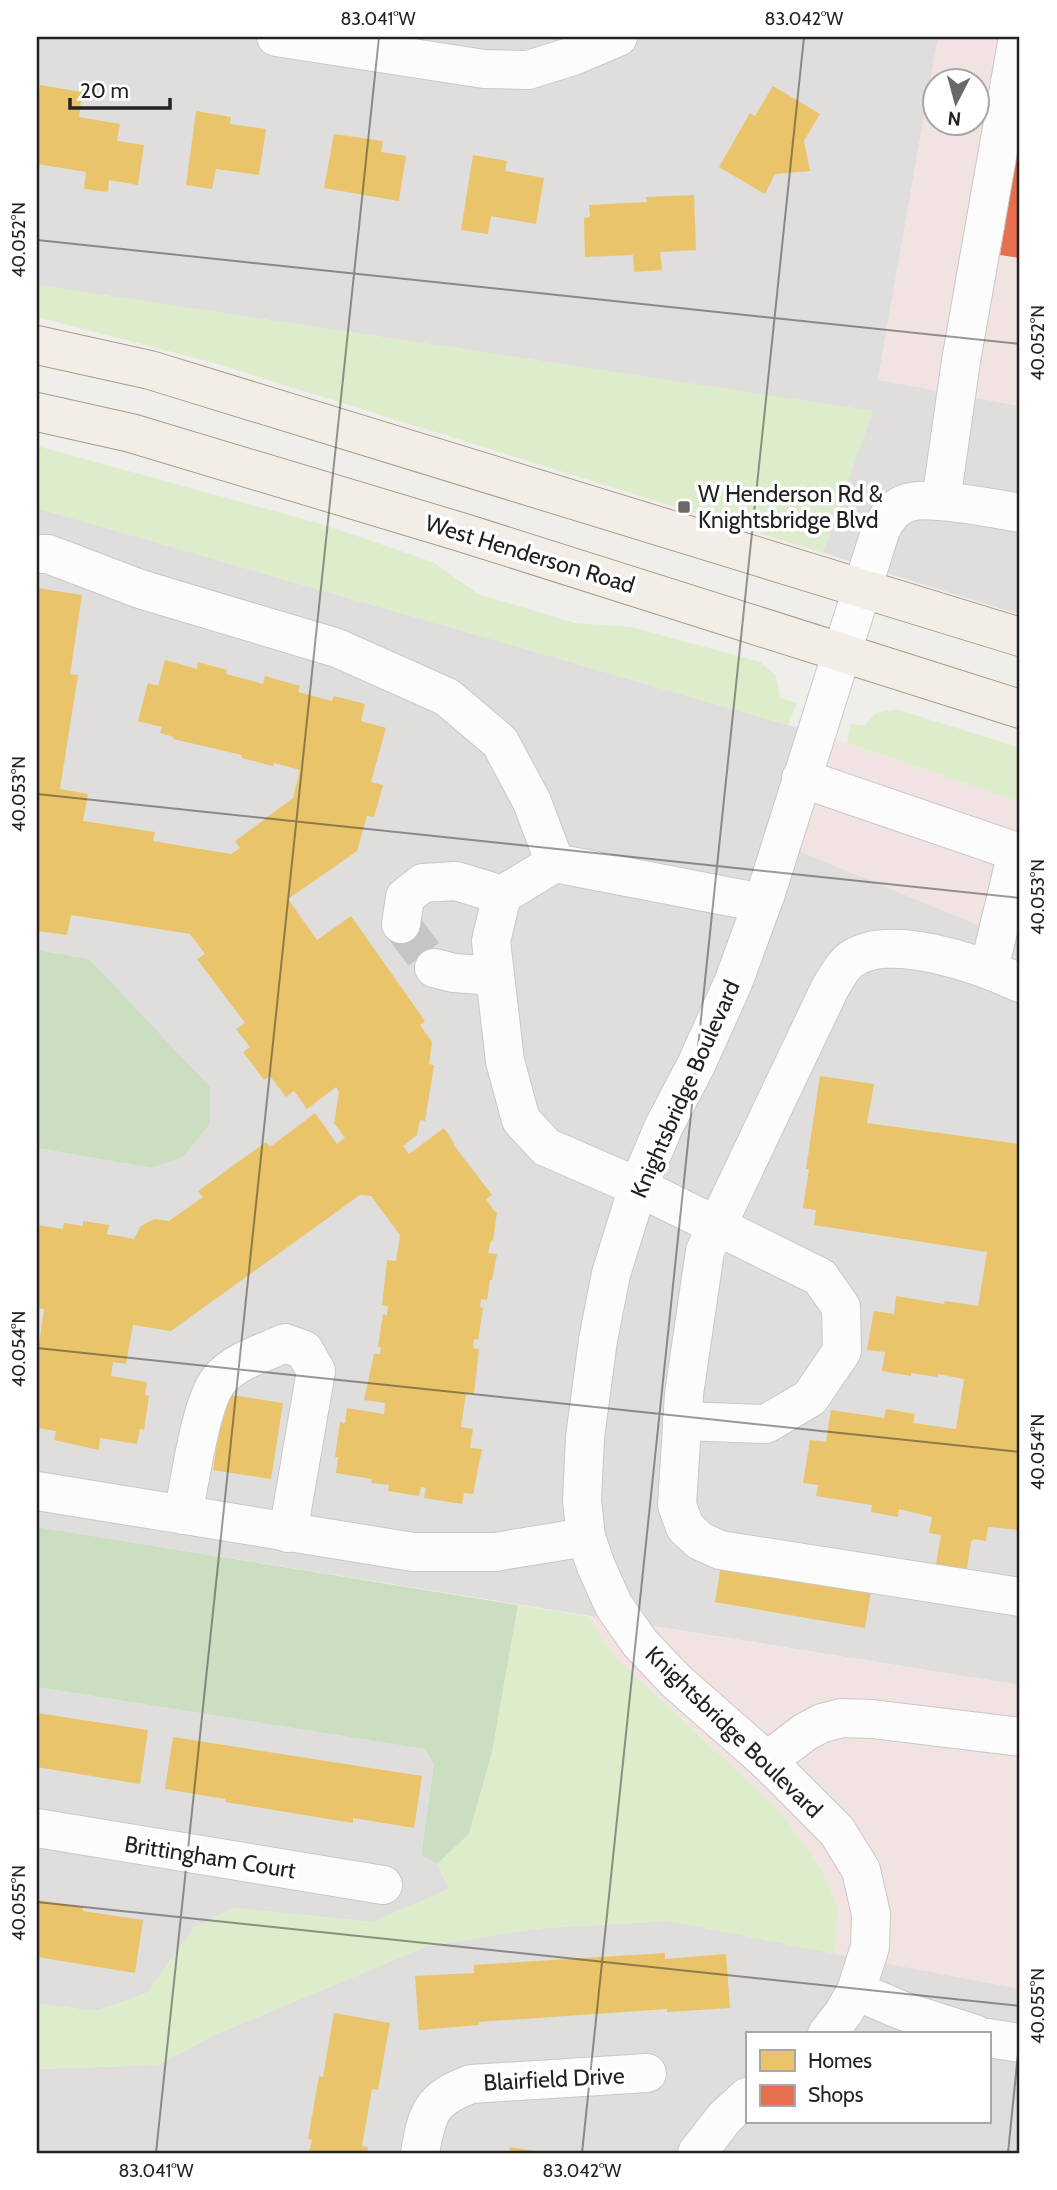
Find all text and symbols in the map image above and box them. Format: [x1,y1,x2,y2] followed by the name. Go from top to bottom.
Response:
[340,8,416,30] text: 83.041°W
[765,8,843,30] text: 83.042°W
[70,66,170,110] scale bar
[920,66,990,136] north arrow
[80,78,129,103] text: 20 m
[946,106,962,131] text: N
[8,202,30,278] text: 40.052°N
[1027,305,1049,381] text: 40.052°N
[698,480,883,534] place label: W Henderson Rd & Knightsbridge Blvd
[676,499,692,515] marker: W Henderson Rd & Knightsbridge Blvd
[422,509,638,599] street label: West Henderson Road
[8,756,30,832] text: 40.053°N
[1027,859,1049,935] text: 40.053°N
[624,976,746,1202] street label: Knightsbridge Boulevard
[8,1311,30,1387] text: 40.054°N
[1027,1414,1049,1490] text: 40.054°N
[640,1640,828,1824] street label: Knightsbridge Boulevard
[122,1830,298,1884] street label: Brittingham Court
[8,1865,30,1941] text: 40.055°N
[1027,1968,1049,2044] text: 40.055°N
[746,2032,990,2124] legend
[808,2048,872,2073] text: Homes
[483,2061,626,2097] street label: Blairfield Drive
[808,2082,864,2107] text: Shops
[118,2160,194,2182] text: 83.041°W
[543,2160,621,2182] text: 83.042°W

